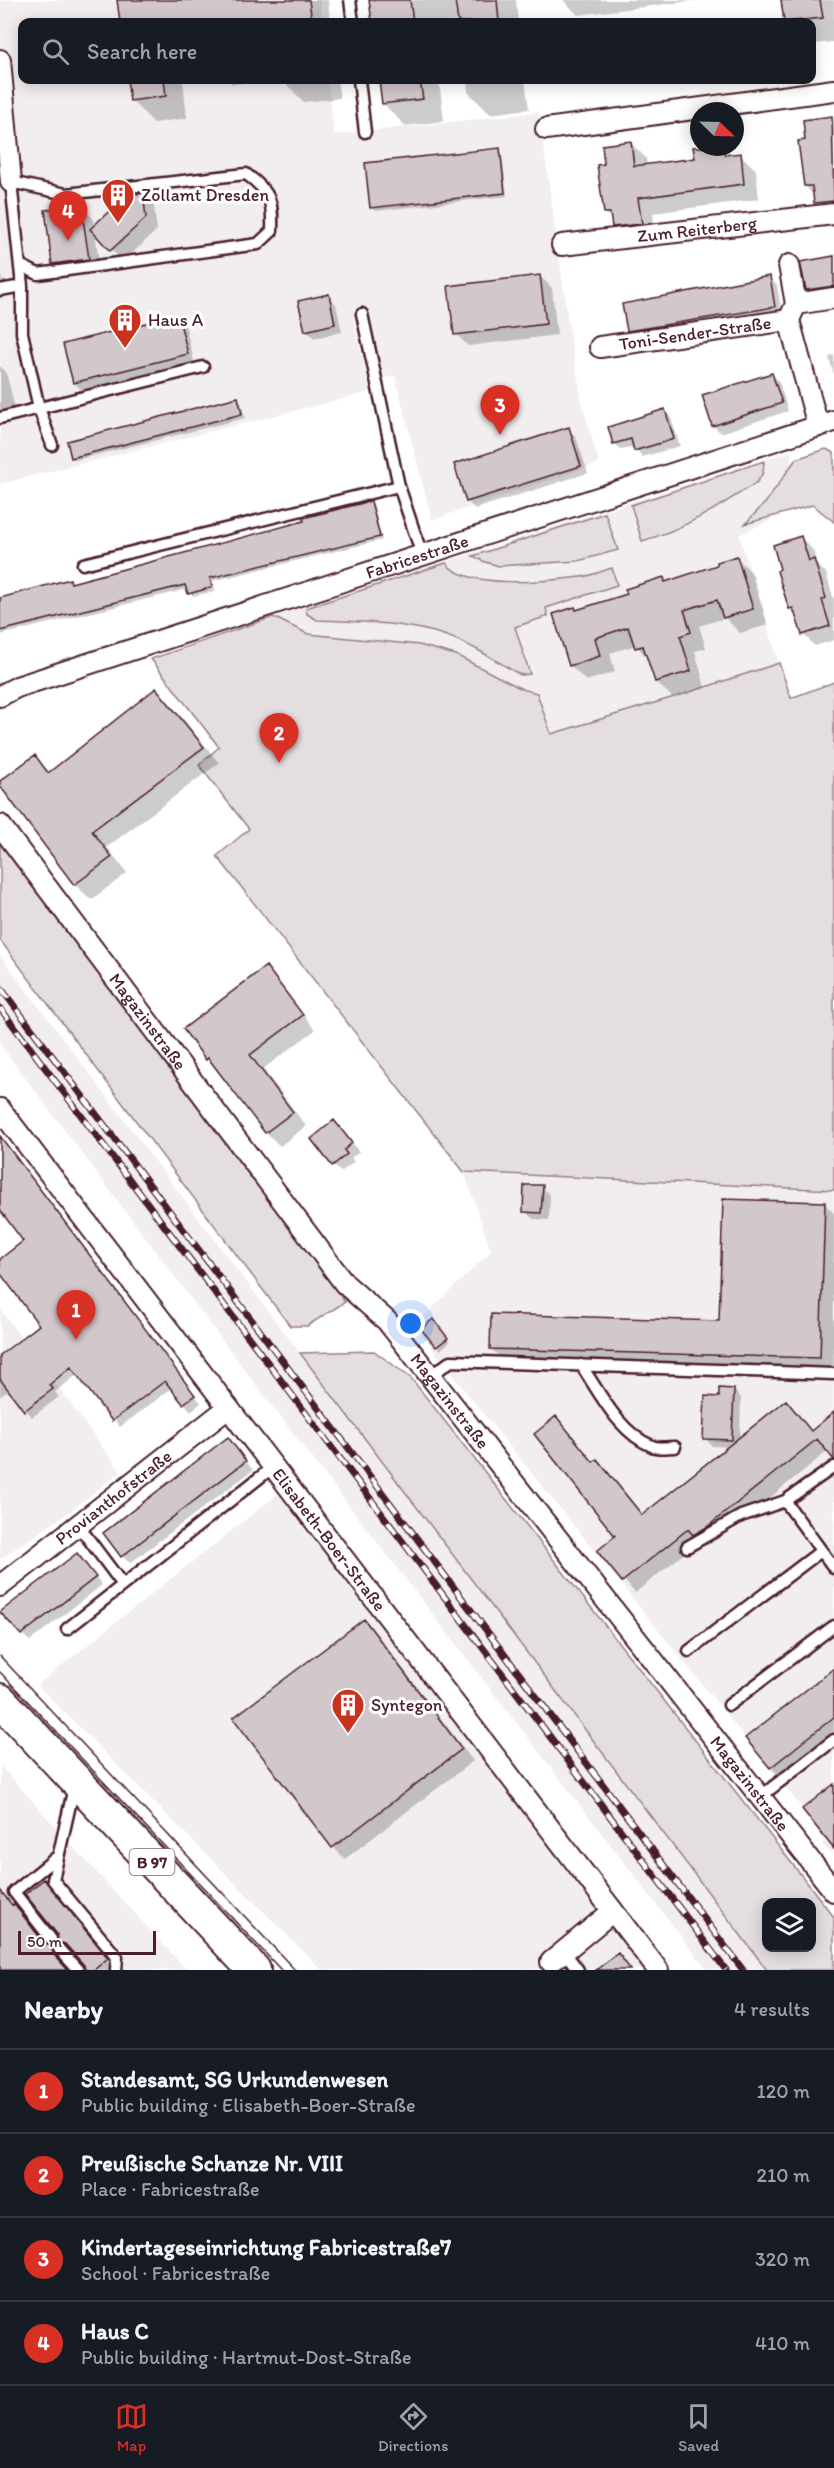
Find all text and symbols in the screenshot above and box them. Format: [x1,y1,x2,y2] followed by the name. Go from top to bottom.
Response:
[18,18,816,84] search box
[39,35,72,68] icon: search
[87,38,197,65] text: Search here
[690,102,744,156] north arrow
[100,177,136,224] building icon: Zollamt Dresden
[141,184,269,206] place label: Zollamt Dresden
[48,192,88,241] pin: 4
[636,212,759,247] street label: Zum Reiterberg
[107,302,143,349] building icon: Haus A
[148,309,204,331] place label: Haus A
[618,312,772,355] street label: Toni-Sender-Straße
[480,386,520,435] pin: 3
[363,530,471,584] street label: Fabricestraße
[260,714,298,763] pin: 2
[104,969,191,1074] street label: Magazinstraße
[56,1290,96,1340] pin: 1
[396,1309,425,1338] your location
[406,1349,494,1453] street label: Magazinstraße
[51,1445,176,1550] street label: Provianthofstraße
[267,1464,391,1616] street label: Elisabeth-Boer-Straße
[330,1687,366,1734] building icon: Syntegon
[371,1694,443,1716] place label: Syntegon
[705,1731,794,1836] street label: Magazinstraße
[130,1849,174,1875] road number: B 97
[762,1898,816,1952] map controls
[762,1898,816,1952] button: layers
[18,1928,156,1956] scale bar
[27,1932,62,1951] text: 50 m
[24,1993,103,2025] text: Nearby
[734,1997,810,2021] text: 4 results
[81,2066,388,2093] text: Standesamt, SG Urkundenwesen
[39,2079,48,2103] text: 1
[757,2079,810,2103] text: 120 m
[81,2093,416,2117] text: Public building · Elisabeth-Boer-Straße
[81,2150,343,2177] text: Preußische Schanze Nr. VIII
[38,2163,49,2187] text: 2
[757,2163,810,2187] text: 210 m
[81,2177,259,2201] text: Place · Fabricestraße
[81,2234,451,2261] text: Kindertageseinrichtung Fabricestraße7
[38,2247,49,2271] text: 3
[755,2247,810,2271] text: 320 m
[81,2261,270,2285] text: School · Fabricestraße
[81,2318,149,2345] text: Haus C
[37,2331,50,2355] text: 4
[755,2331,810,2355] text: 410 m
[81,2345,411,2369] text: Public building · Hartmut-Dost-Straße
[115,2400,148,2455] tab: Map
[378,2400,448,2455] tab: Directions
[678,2400,719,2455] tab: Saved

